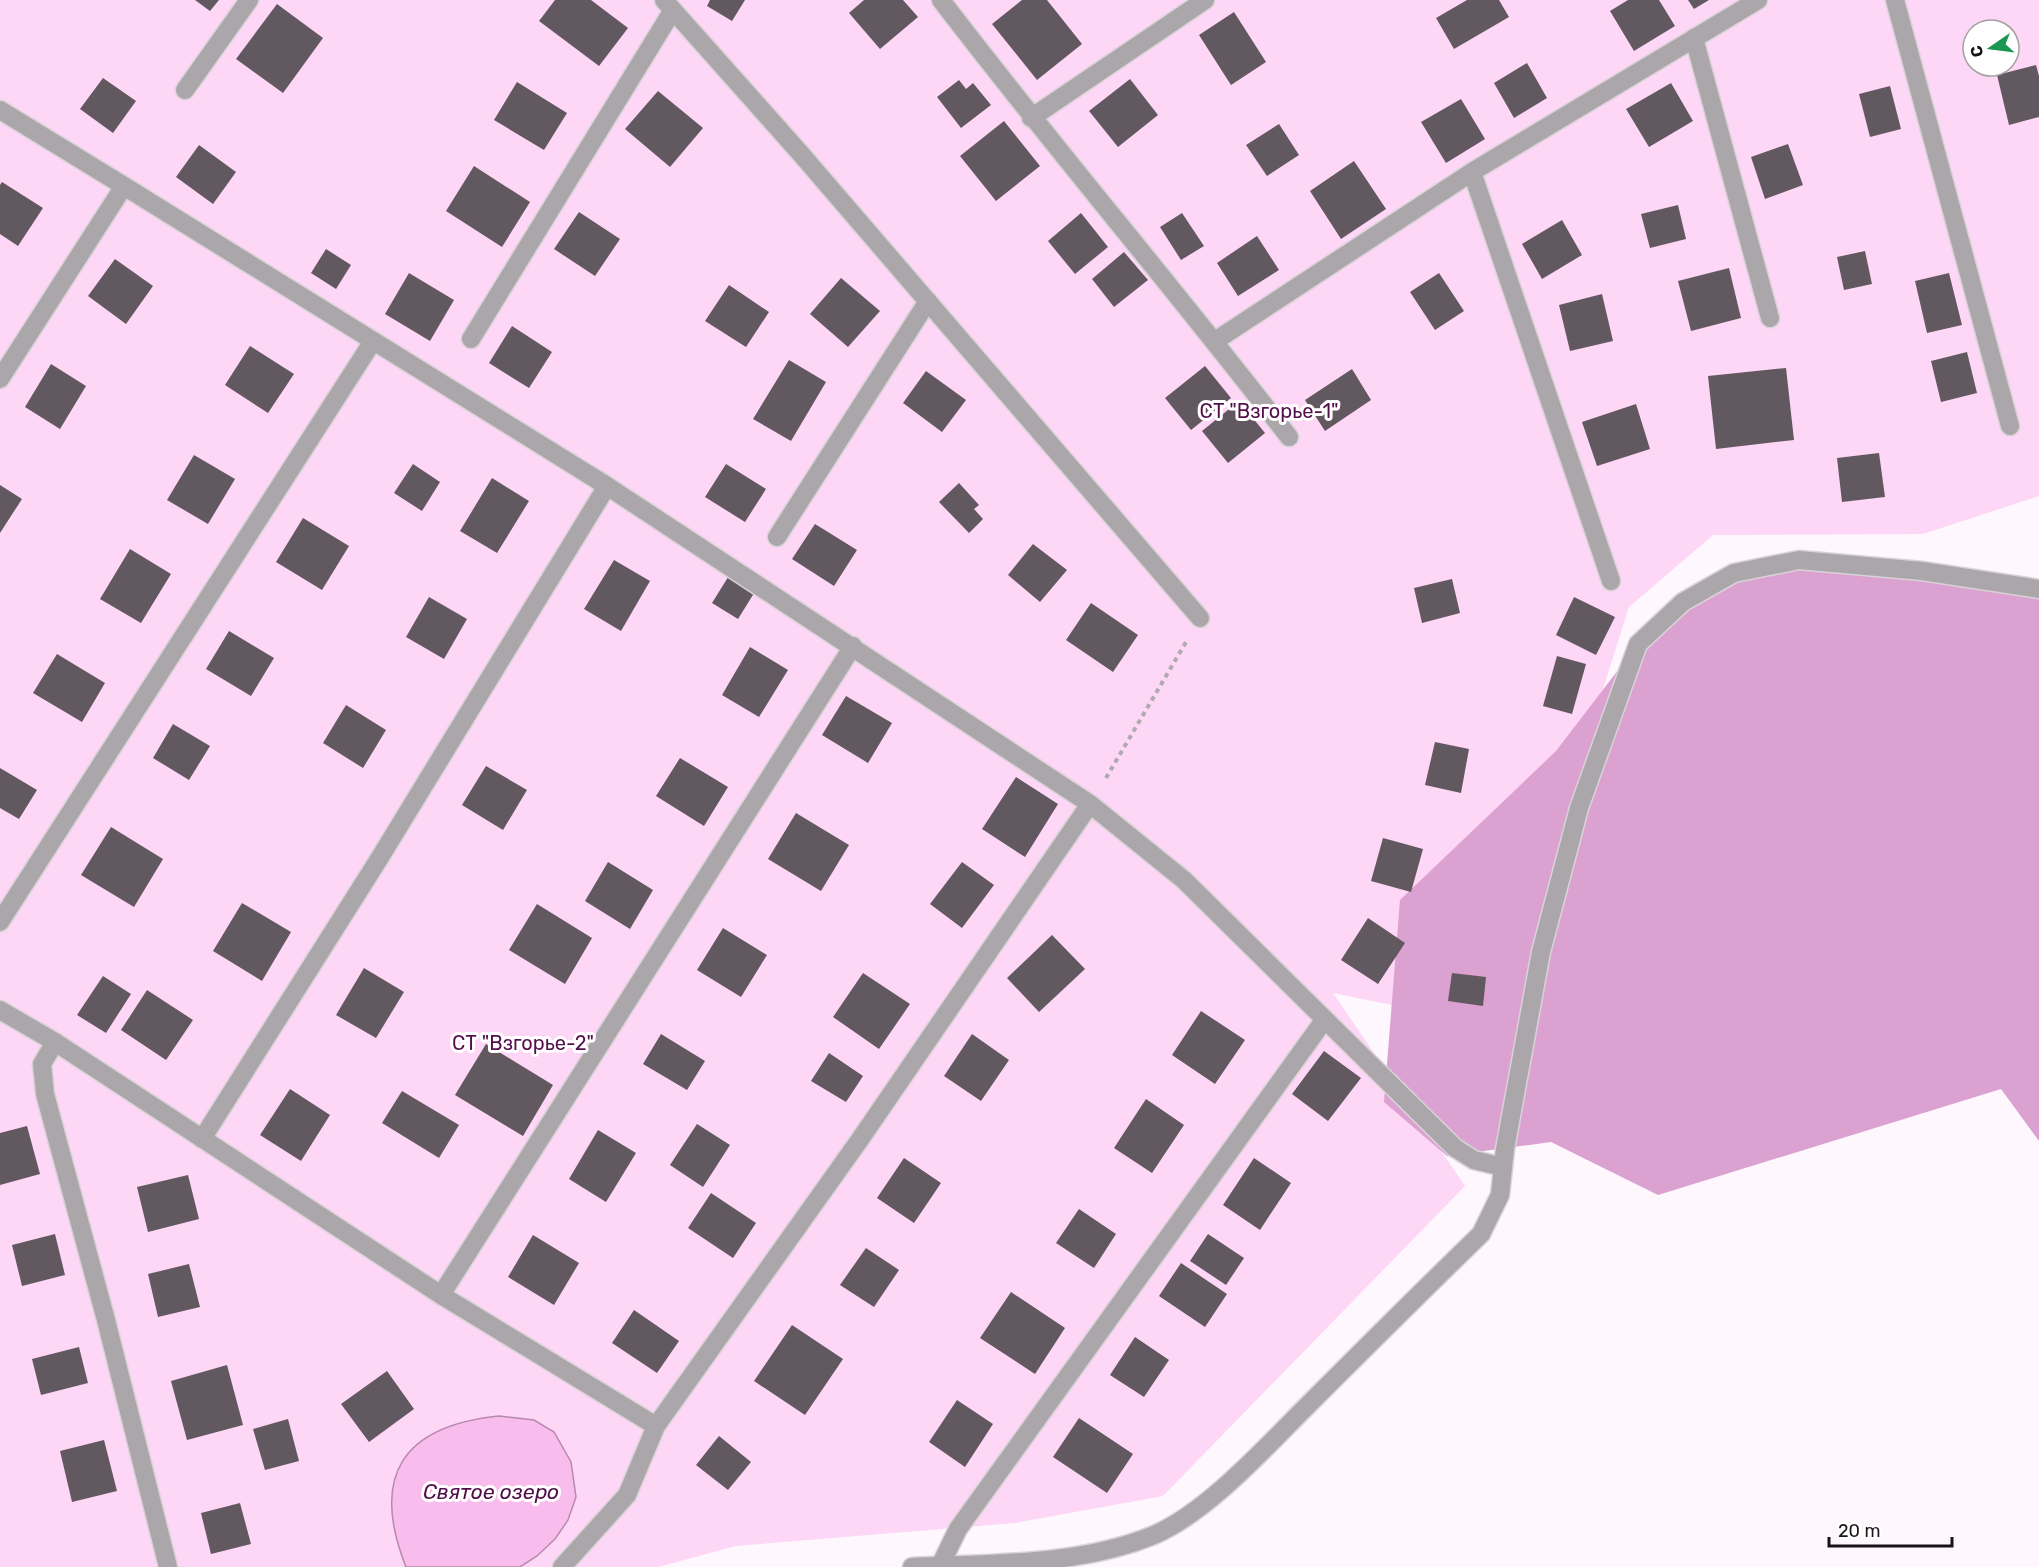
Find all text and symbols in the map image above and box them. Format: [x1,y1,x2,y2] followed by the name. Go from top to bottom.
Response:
[1961,18,2021,78] north arrow
[1966,44,1988,59] text: С
[1200,399,1338,423] park label: СТ "Взгорье-1"
[452,1031,594,1055] park label: СТ "Взгорье-2"
[423,1479,559,1504] water label: Святое озеро
[1829,1510,1952,1548] scale bar
[1838,1520,1880,1542] text: 20 m

